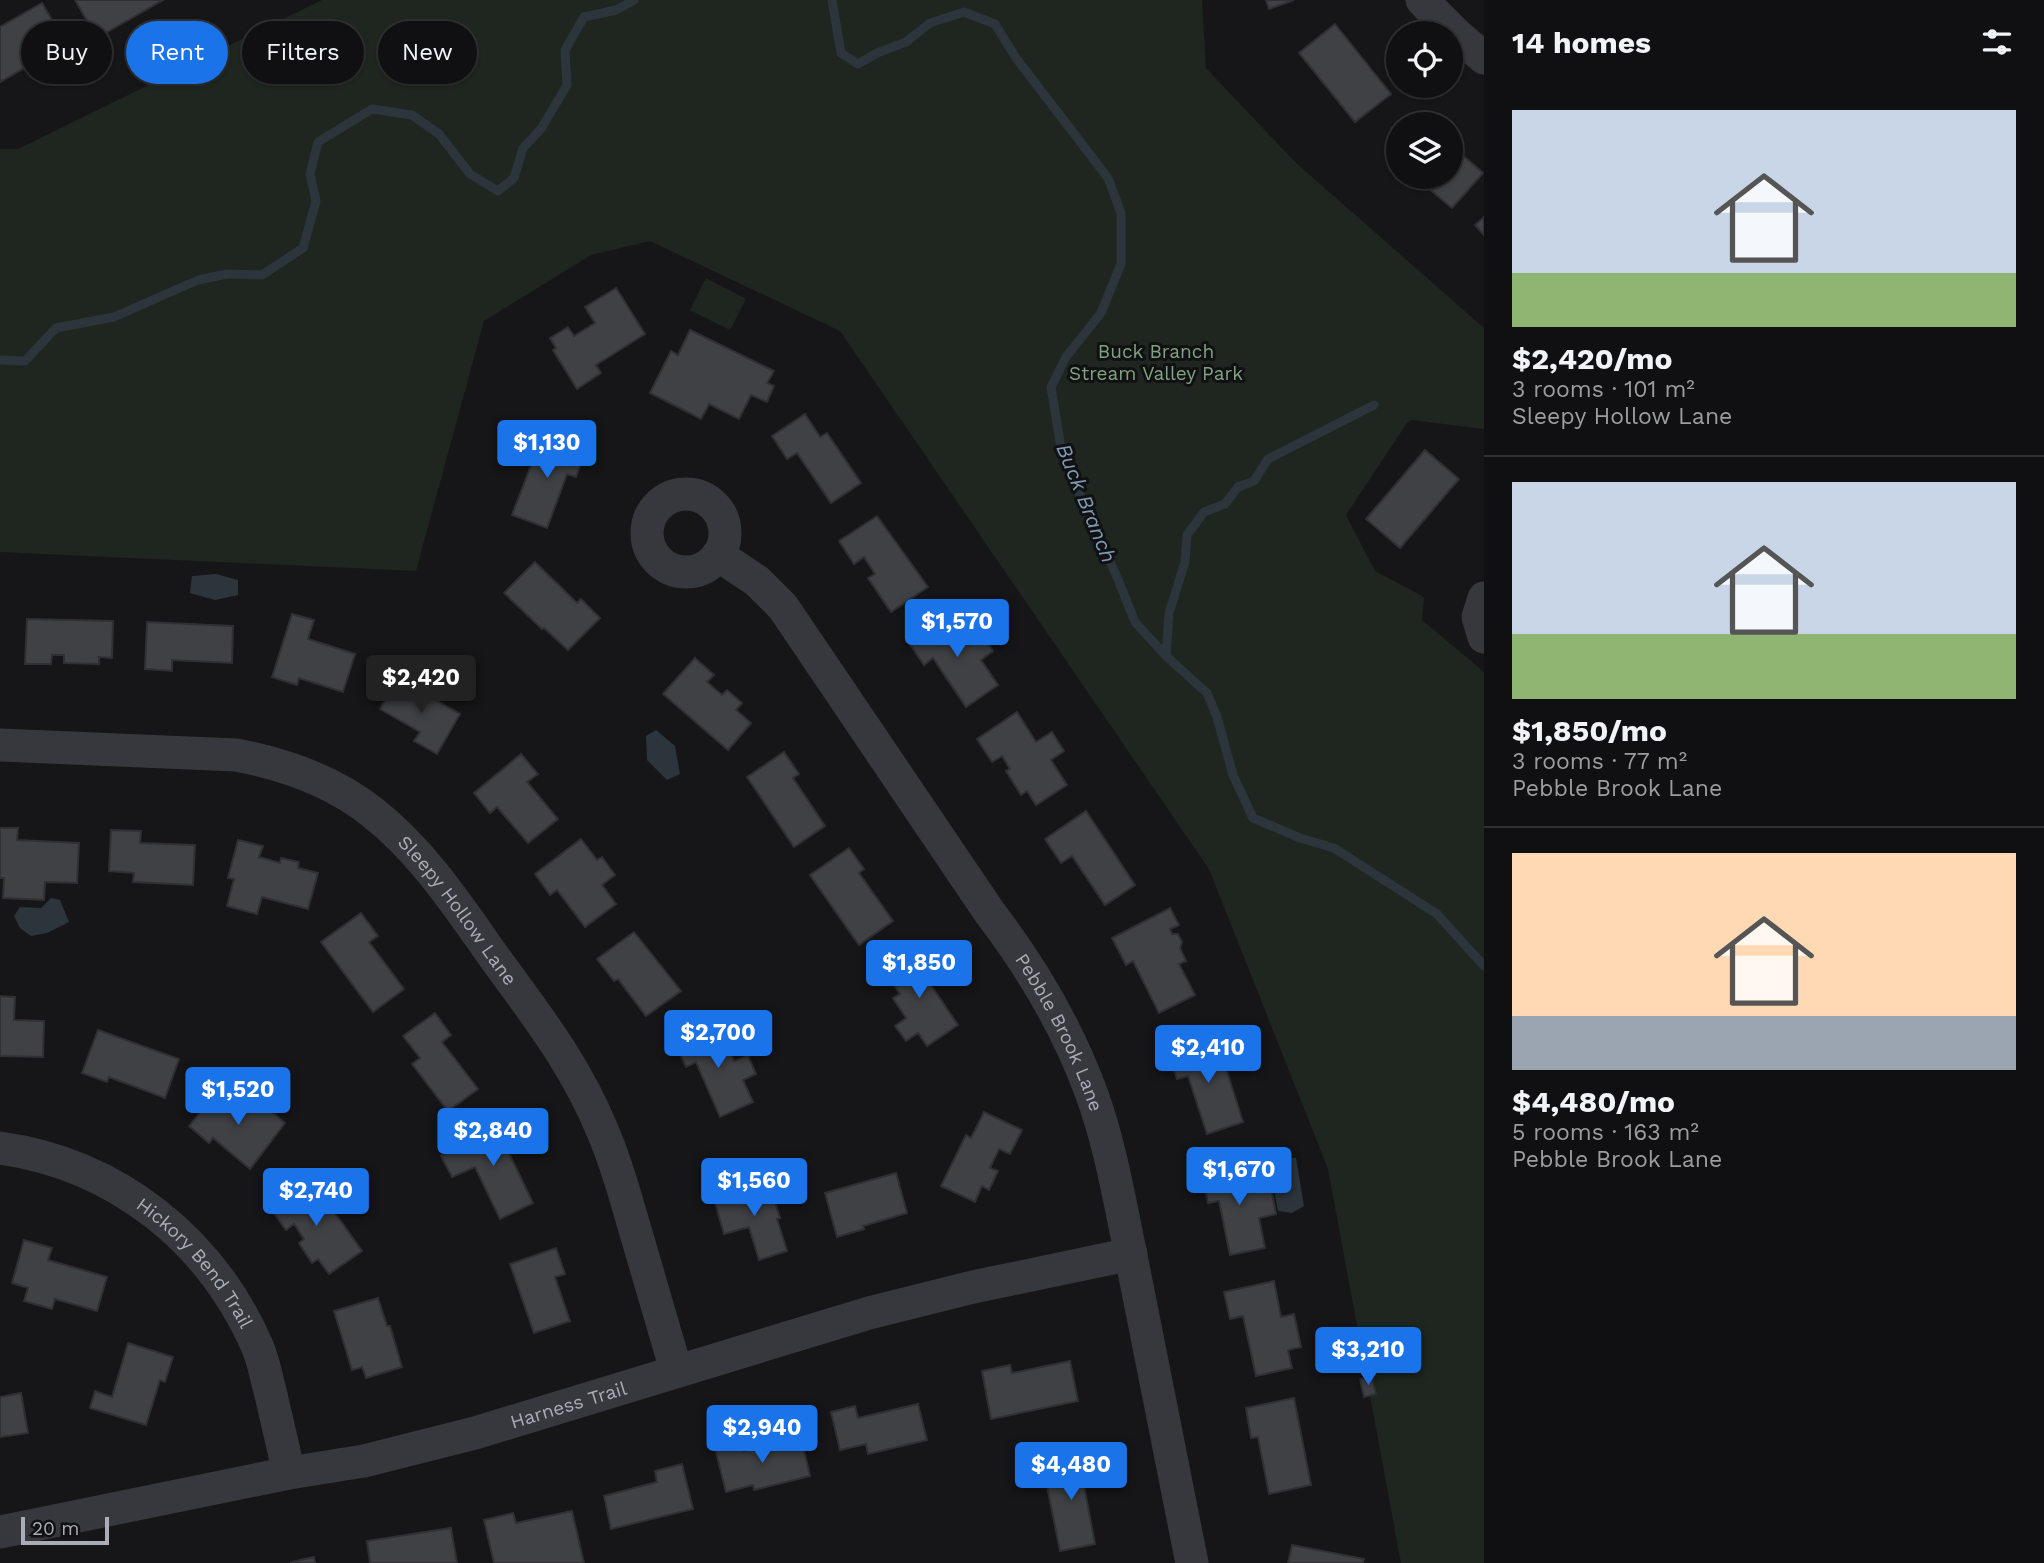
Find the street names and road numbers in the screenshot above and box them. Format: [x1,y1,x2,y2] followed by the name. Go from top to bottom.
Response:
[393,831,522,990] street label: Sleepy Hollow Lane
[1010,949,1108,1114] street label: Pebble Brook Lane
[132,1193,258,1332] street label: Hickory Bend Trail
[508,1376,630,1434] street label: Harness Trail

